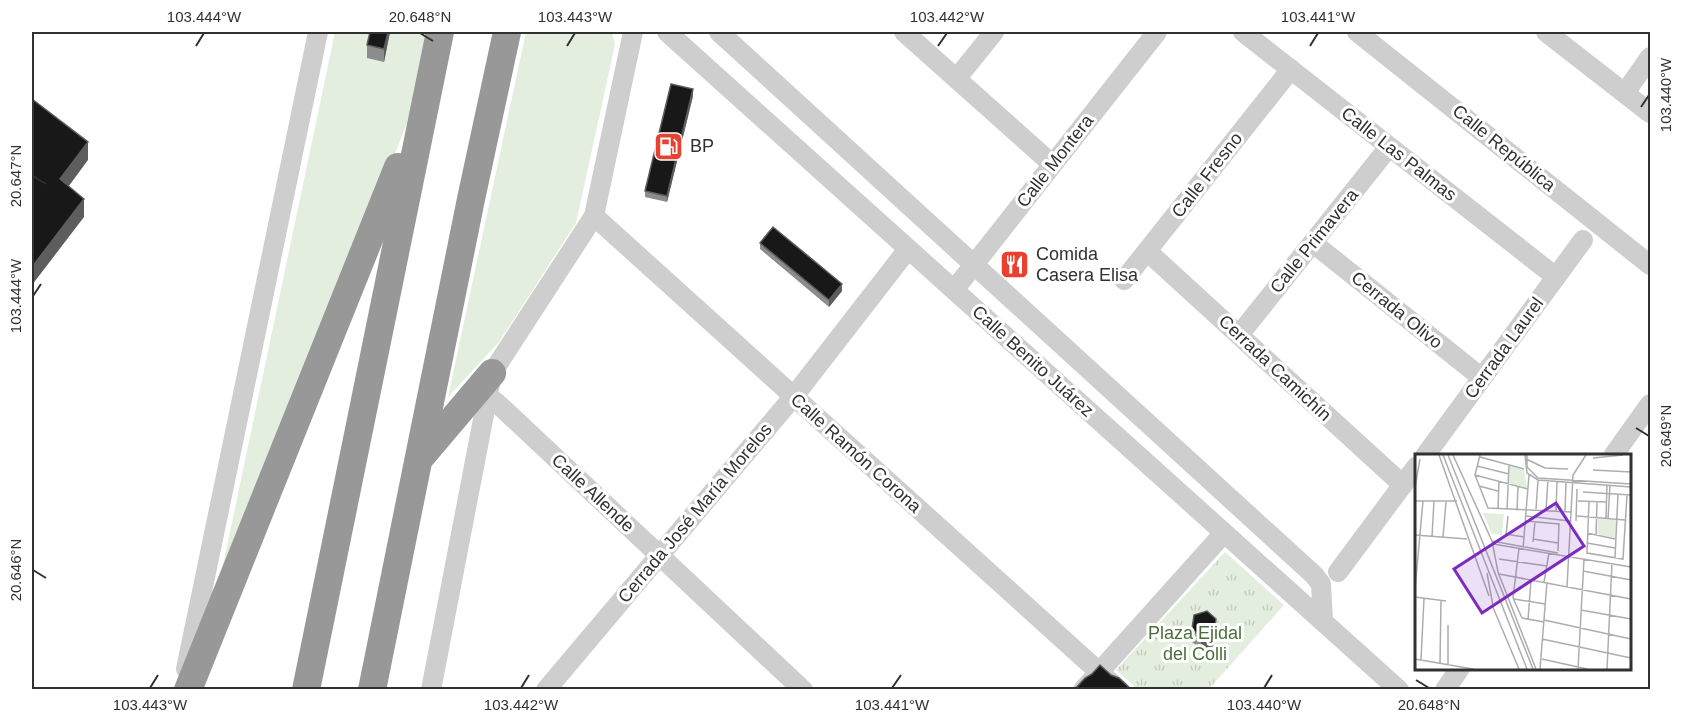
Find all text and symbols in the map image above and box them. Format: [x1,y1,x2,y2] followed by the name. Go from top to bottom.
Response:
[167,8,242,25] text: 103.444°W
[389,8,451,25] text: 20.648°N
[538,8,613,25] text: 103.443°W
[910,8,985,25] text: 103.442°W
[1281,8,1356,25] text: 103.441°W
[1657,57,1674,132] text: 103.440°W
[1449,101,1560,196] street label: Calle República
[1338,103,1460,205] street label: Calle Las Palmas
[1013,110,1098,211] street label: Calle Montera
[1168,129,1246,221] street label: Calle Fresno
[653,130,685,162] fuel station icon: BP
[690,136,714,156] place label: BP
[7,145,24,207] text: 20.647°N
[1266,184,1363,297] street label: Calle Primavera
[1036,244,1139,285] place label: Comida Casera Elisa
[999,248,1031,280] restaurant icon: Comida Casera Elisa
[7,258,24,333] text: 103.444°W
[1348,267,1446,353] street label: Cerrada Olivo
[1461,294,1547,402] street label: Cerrada Laurel
[968,301,1098,421] street label: Calle Benito Juárez
[1215,311,1335,425] street label: Cerrada Camichín
[787,389,926,517] street label: Calle Ramón Corona
[1657,405,1674,467] text: 20.649°N
[614,419,776,607] street label: Cerrada José María Morelos
[548,450,638,536] street label: Calle Allende
[1415,454,1631,670] inset map
[7,539,24,601] text: 20.646°N
[1148,623,1242,664] park label: Plaza Ejidal del Colli
[113,696,188,713] text: 103.443°W
[484,696,559,713] text: 103.442°W
[855,696,930,713] text: 103.441°W
[1227,696,1302,713] text: 103.440°W
[1398,696,1460,713] text: 20.648°N

